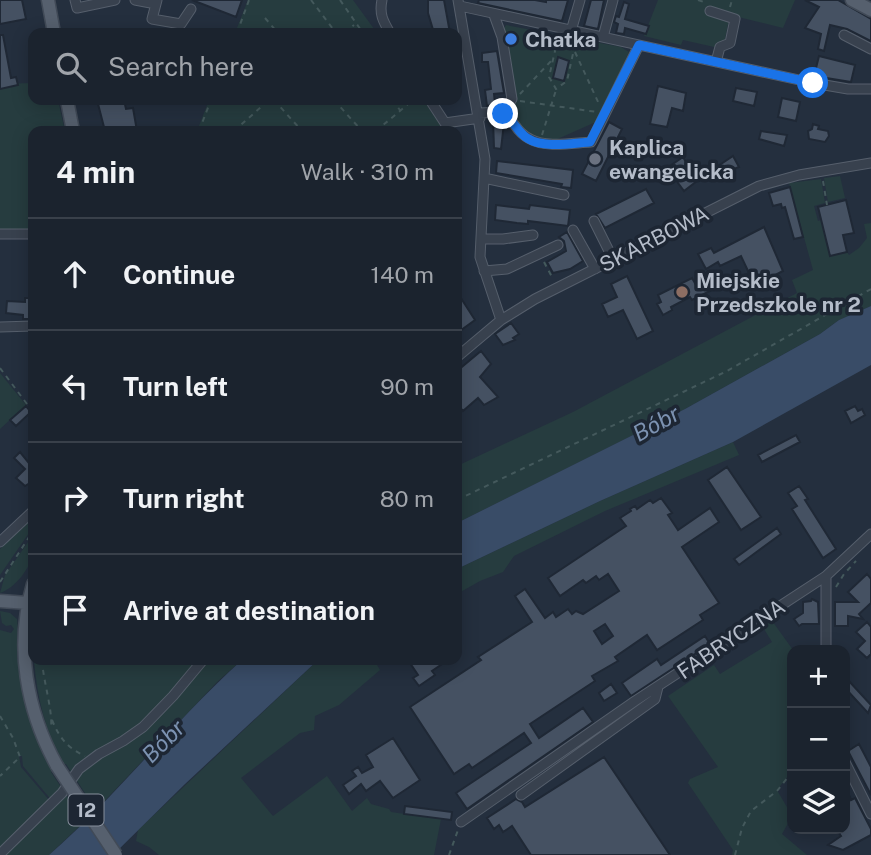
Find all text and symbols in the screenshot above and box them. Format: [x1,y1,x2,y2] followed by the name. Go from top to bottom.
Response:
[525,27,596,52] place label: Chatka
[28,28,462,105] search box
[503,31,519,47] marker: Chatka
[52,48,90,86] icon: search
[108,51,254,82] text: Search here
[797,67,828,98] route start
[487,98,518,129] route end
[609,135,734,184] place label: Kaplica ewangelicka
[587,151,603,167] marker: Kaplica ewangelicka
[56,154,135,190] text: 4 min
[301,158,434,185] text: Walk · 310 m
[595,201,713,277] street label: SKARBOWA
[56,255,94,293] icon: ahead
[123,259,235,290] text: Continue
[371,261,434,288] text: 140 m
[696,268,861,317] place label: Miejskie Przedszkole nr 2
[674,284,690,300] marker: Miejskie Przedszkole nr 2
[56,367,94,405] icon: left
[123,371,228,402] text: Turn left
[380,373,434,400] text: 90 m
[628,399,684,447] water label: Bóbr
[56,479,94,517] icon: right
[123,483,245,514] text: Turn right
[380,485,434,512] text: 80 m
[56,591,94,629] icon: arrive
[672,594,790,684] street label: FABRYCZNA
[123,595,375,626] text: Arrive at destination
[787,645,850,834] map controls
[787,645,850,708] button: +
[787,708,850,771] button: −
[136,714,190,768] water label: Bóbr
[787,771,850,834] button: layers
[68,794,104,825] road number: 12

